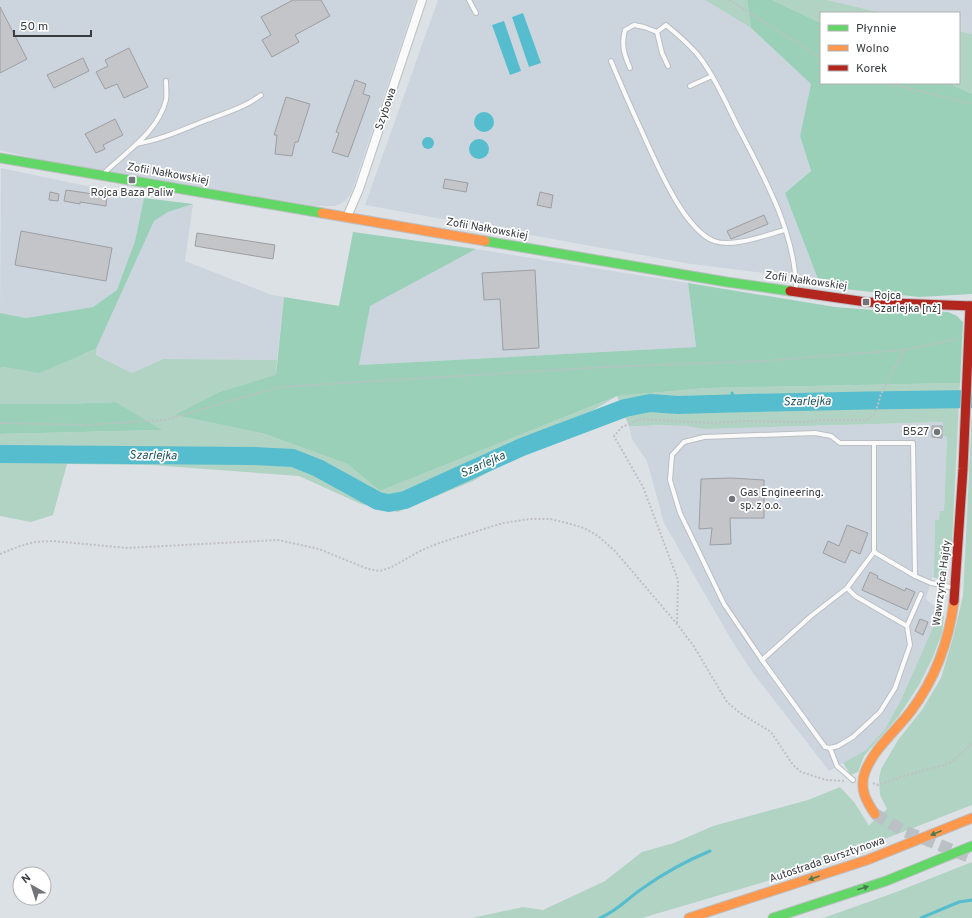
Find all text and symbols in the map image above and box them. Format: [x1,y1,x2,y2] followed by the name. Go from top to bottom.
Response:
[14,12,91,38] scale bar
[820,12,960,84] legend
[20,19,48,35] text: 50 m
[856,21,896,37] text: Płynnie
[856,41,890,57] text: Wolno
[856,61,887,77] text: Korek
[372,86,400,132] street label: Szybowa
[126,160,210,188] street label: Zofii Nałkowskiej
[127,175,137,185] marker: Rojca Baza Paliw
[91,186,174,200] place label: Rojca Baza Paliw
[445,215,529,243] street label: Zofii Nałkowskiej
[764,268,848,294] street label: Zofii Nałkowskiej
[874,289,942,316] place label: Rojca Szarlejka [nż]
[861,297,871,307] marker: Rojca Szarlejka [nż]
[783,394,832,410] water label: Szarlejka
[903,425,929,439] place label: B527
[932,427,942,437] marker: B527
[129,448,178,464] water label: Szarlejka
[458,448,509,482] water label: Szarlejka
[740,486,824,513] place label: Gas Engineering. sp. z o.o.
[727,494,737,504] marker: Gas Engineering. sp. z o.o.
[930,539,954,627] street label: Wawrzyńca Hajdy
[929,830,941,836] one-way arrow
[767,834,887,886] street label: Autostrada Bursztynowa
[12,866,52,906] north arrow
[19,871,34,887] text: N
[807,875,819,881] one-way arrow
[857,885,869,891] one-way arrow

